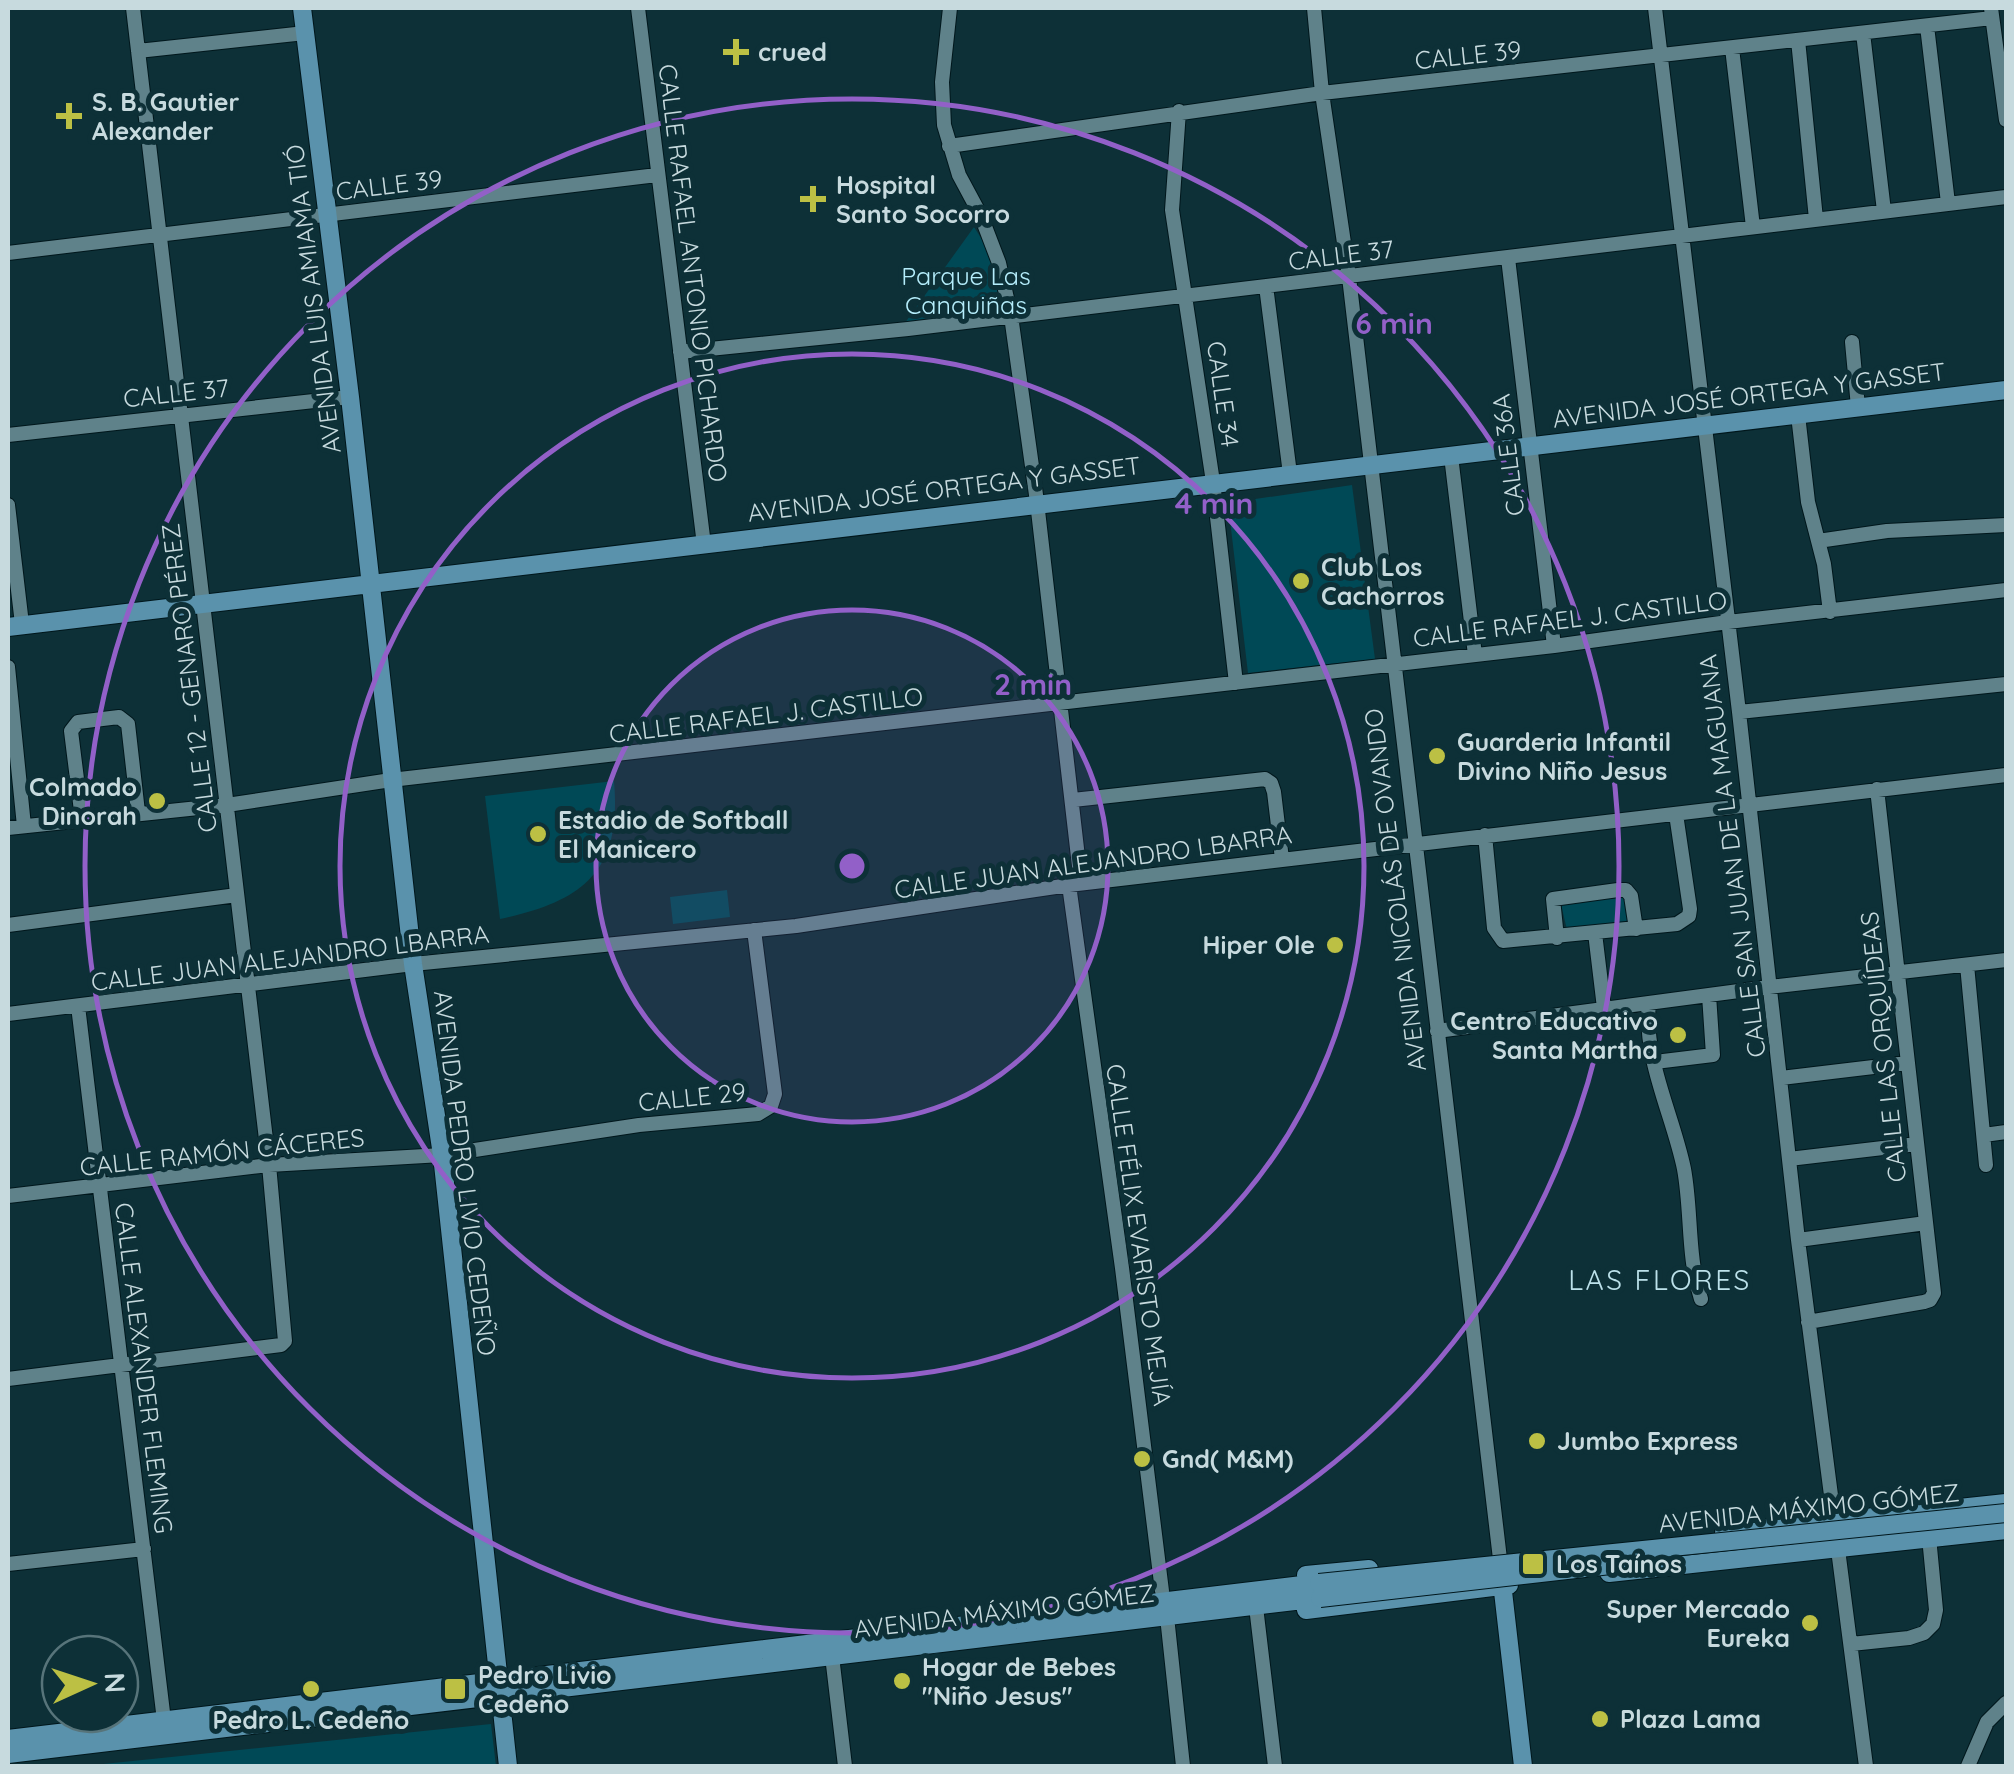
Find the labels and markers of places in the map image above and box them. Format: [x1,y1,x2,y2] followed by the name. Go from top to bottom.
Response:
[758,36,827,67] place label: crued
[723,39,749,65] marker: crued
[92,86,240,146] place label: S. B. Gautier Alexander
[56,103,82,129] marker: S. B. Gautier Alexander
[836,169,1010,229] place label: Hospital Santo Socorro
[800,186,826,212] marker: Hospital Santo Socorro
[1321,551,1444,611] place label: Club Los Cachorros
[1290,570,1312,592] marker: Club Los Cachorros
[1457,726,1671,786] place label: Guarderia Infantil Divino Niño Jesus
[1426,745,1448,767] marker: Guarderia Infantil Divino Niño Jesus
[29,771,137,831] place label: Colmado Dinorah
[146,790,168,812] marker: Colmado Dinorah
[558,804,789,864] place label: Estadio de Softball El Manicero
[527,823,549,845] marker: Estadio de Softball El Manicero
[834,848,870,884] centre of rings
[1203,929,1315,960] place label: Hiper Ole
[1324,934,1346,956] marker: Hiper Ole
[1450,1005,1658,1065] place label: Centro Educativo Santa Martha
[1667,1024,1689,1046] marker: Centro Educativo Santa Martha
[1557,1425,1738,1456] place label: Jumbo Express
[1526,1430,1548,1452] marker: Jumbo Express
[1162,1443,1294,1474] place label: Gnd( M&M)
[1131,1448,1153,1470] marker: Gnd( M&M)
[1556,1548,1682,1579] place label: Los Taínos
[1520,1551,1546,1577] marker: Los Taínos
[1607,1593,1790,1653] place label: Super Mercado Eureka
[1799,1612,1821,1634] marker: Super Mercado Eureka
[922,1651,1116,1711] place label: Hogar de Bebes "Niño Jesus"
[478,1659,612,1719] place label: Pedro Livio Cedeño
[891,1670,913,1692] marker: Hogar de Bebes "Niño Jesus"
[442,1676,468,1702] marker: Pedro Livio Cedeño
[300,1678,322,1700] marker: Pedro L. Cedeño
[1620,1703,1761,1734] place label: Plaza Lama
[213,1704,409,1735] place label: Pedro L. Cedeño
[1589,1708,1611,1730] marker: Plaza Lama

